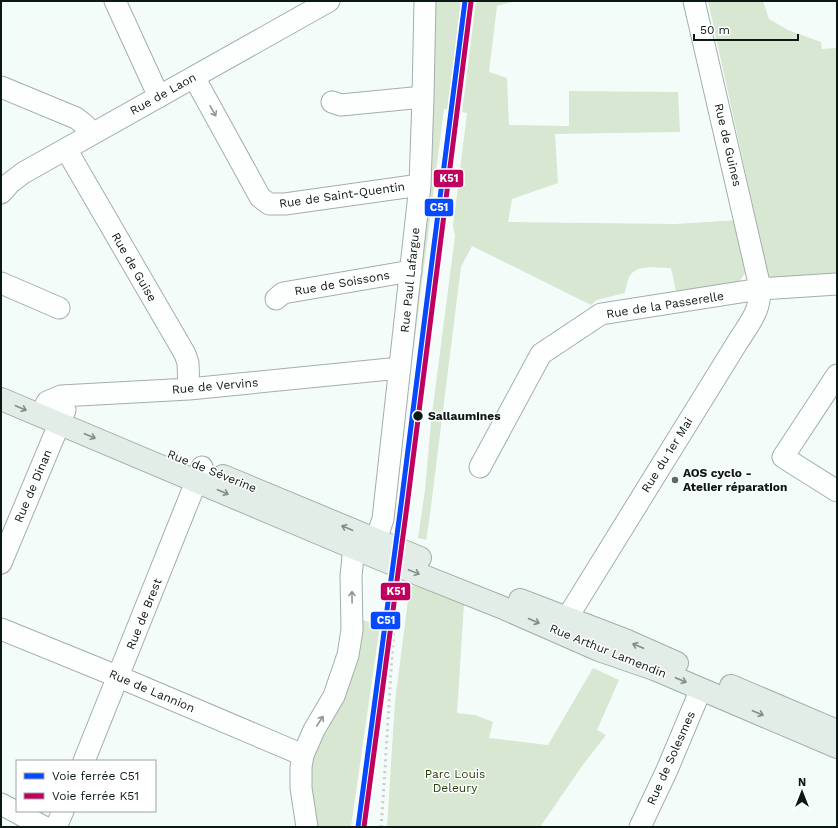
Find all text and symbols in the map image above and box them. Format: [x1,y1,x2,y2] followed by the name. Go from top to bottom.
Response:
[694,16,798,42] scale bar
[700,23,730,37] text: 50 m
[128,70,198,118] street label: Rue de Laon
[712,102,744,188] street label: Rue de Guines
[209,105,217,117] one-way arrow
[433,169,464,188] line badge: K51
[440,172,458,185] text: K51
[278,179,406,211] street label: Rue de Saint-Quentin
[424,198,454,217] line badge: C51
[430,201,448,214] text: C51
[398,227,422,333] street label: Rue Paul Lafargue
[109,230,159,304] street label: Rue de Guise
[293,268,391,298] street label: Rue de Soissons
[605,289,725,321] street label: Rue de la Passerelle
[171,375,259,397] street label: Rue de Vervins
[15,404,27,412] one-way arrow
[411,409,425,423] marker: Sallaumines
[428,409,501,423] place label: Sallaumines
[638,415,696,495] street label: Rue du 1er Mai
[84,433,96,441] one-way arrow
[11,447,55,525] street label: Rue de Dinan
[165,447,259,495] street label: Rue de Séverine
[683,466,787,494] place label: AOS cyclo - Atelier réparation
[670,475,680,485] marker: AOS cyclo - Atelier réparation
[216,489,228,497] one-way arrow
[342,524,354,531] one-way arrow
[407,568,419,576] one-way arrow
[123,576,165,652] street label: Rue de Brest
[380,582,411,601] line badge: K51
[387,585,405,598] text: K51
[348,591,355,604] one-way arrow
[370,611,401,630] line badge: C51
[377,614,395,627] text: C51
[528,618,540,625] one-way arrow
[548,621,668,681] street label: Rue Arthur Lamendin
[632,642,644,649] one-way arrow
[107,667,197,715] street label: Rue de Lannion
[674,677,686,685] one-way arrow
[644,709,698,807] street label: Rue de Solesmes
[751,710,763,717] one-way arrow
[316,715,324,726] one-way arrow
[16,760,156,812] legend
[425,767,485,795] park label: Parc Louis Deleury
[52,769,139,783] text: Voie ferrée C51
[782,772,822,812] north arrow
[798,776,806,789] text: N
[52,789,139,803] text: Voie ferrée K51

